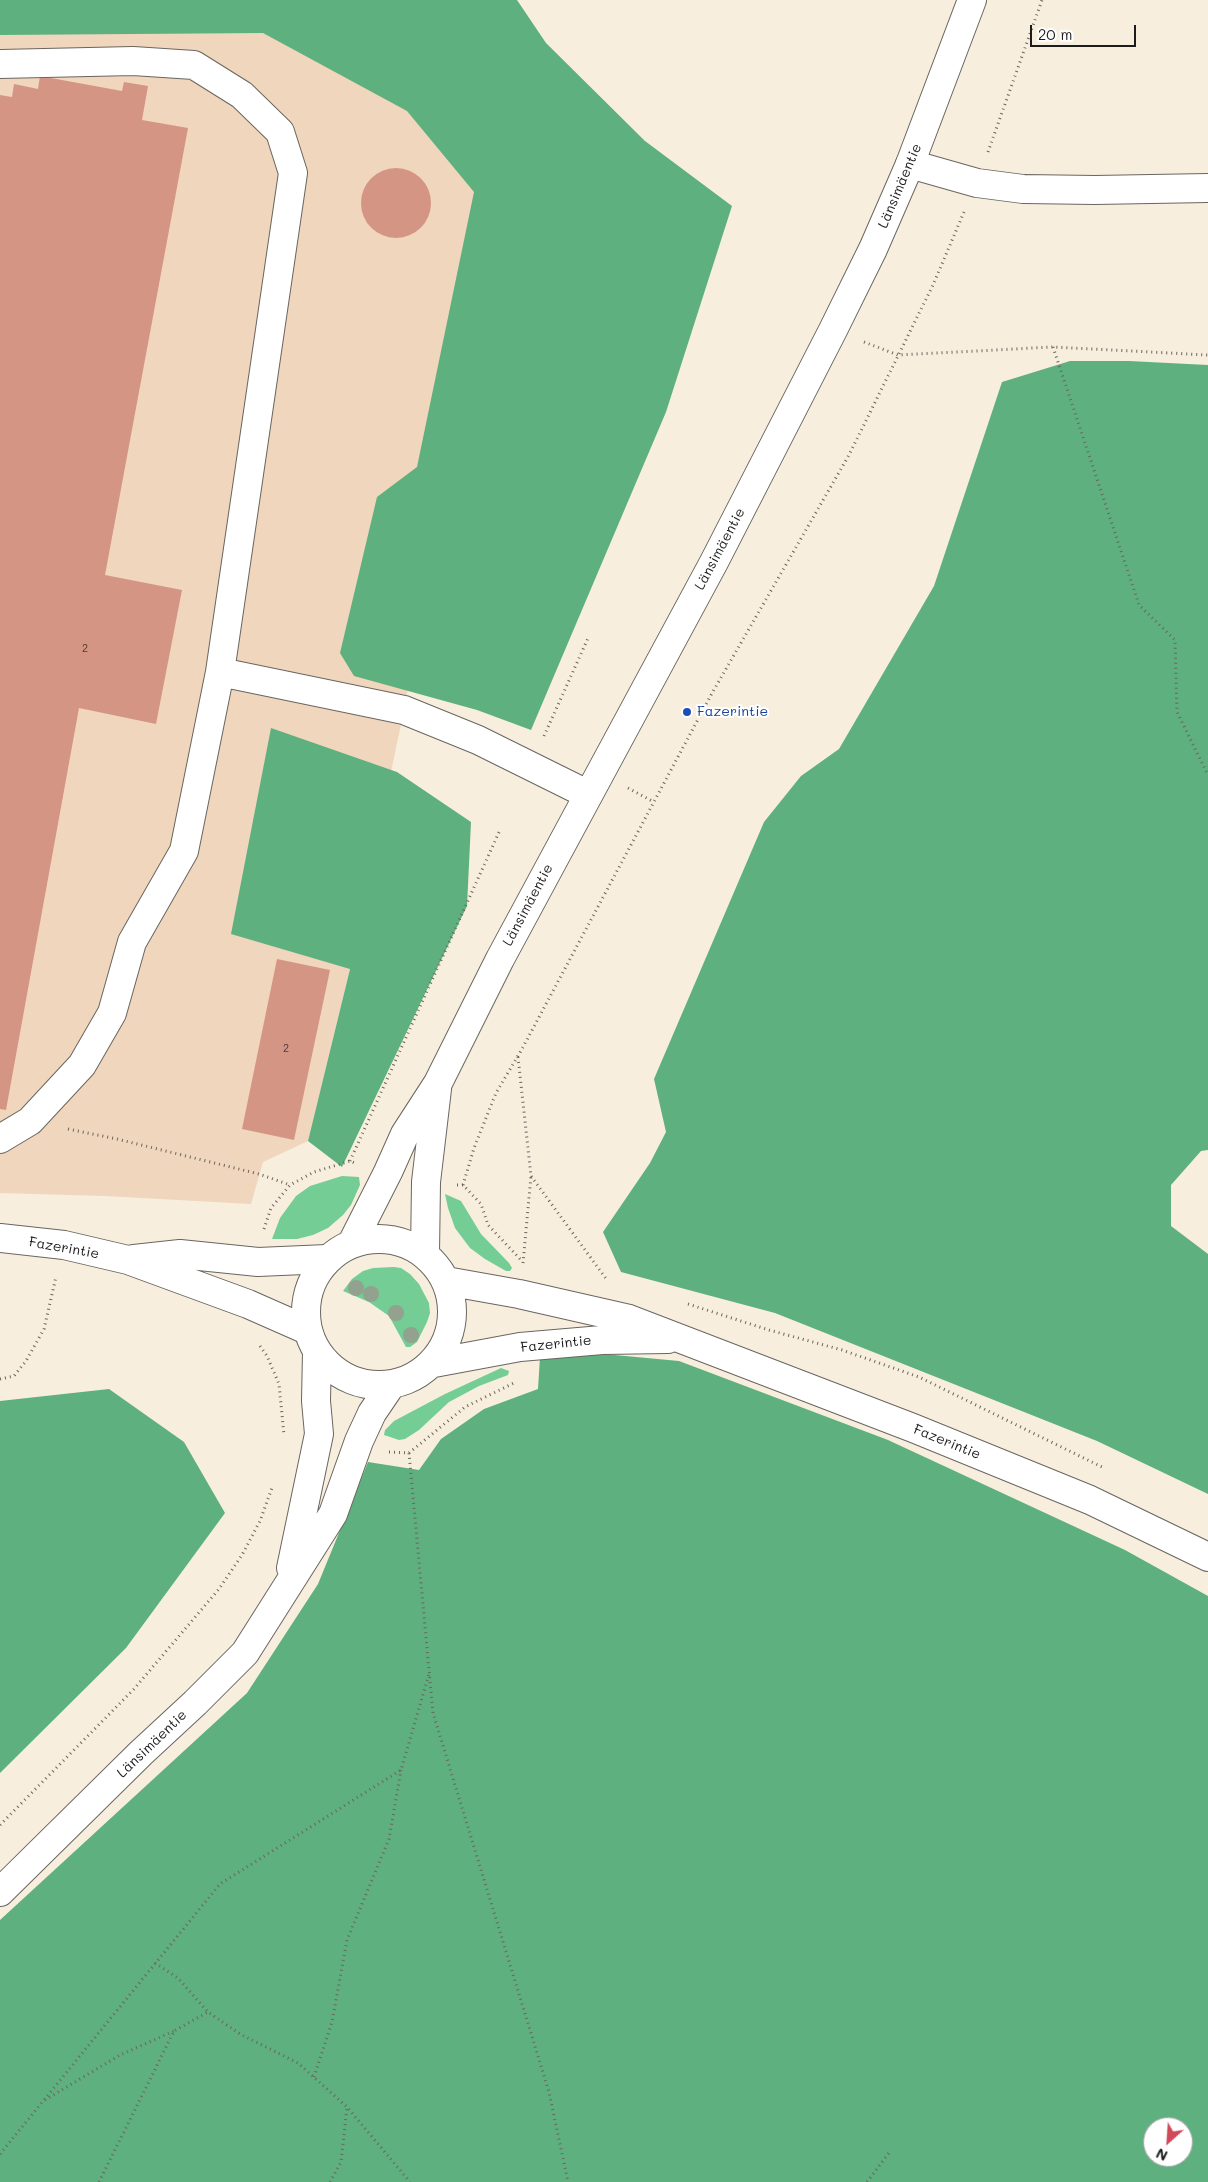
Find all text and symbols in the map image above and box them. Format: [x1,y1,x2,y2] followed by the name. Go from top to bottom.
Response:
[1033,15,1139,47] scale bar
[1038,24,1072,44] text: 20 m
[875,141,925,231] street label: Länsimäentie
[691,505,749,593] street label: Länsimäentie
[82,642,88,656] house number: 2
[697,704,768,720] place label: Fazerintie
[681,706,693,718] marker: Fazerintie
[499,861,557,949] street label: Länsimäentie
[283,1042,289,1056] house number: 2
[27,1234,101,1262] street label: Fazerintie
[520,1332,592,1356] street label: Fazerintie
[911,1421,983,1463] street label: Fazerintie
[114,1707,190,1781] street label: Länsimäentie
[1143,2117,1193,2167] north arrow
[1153,2144,1171,2166] text: N

